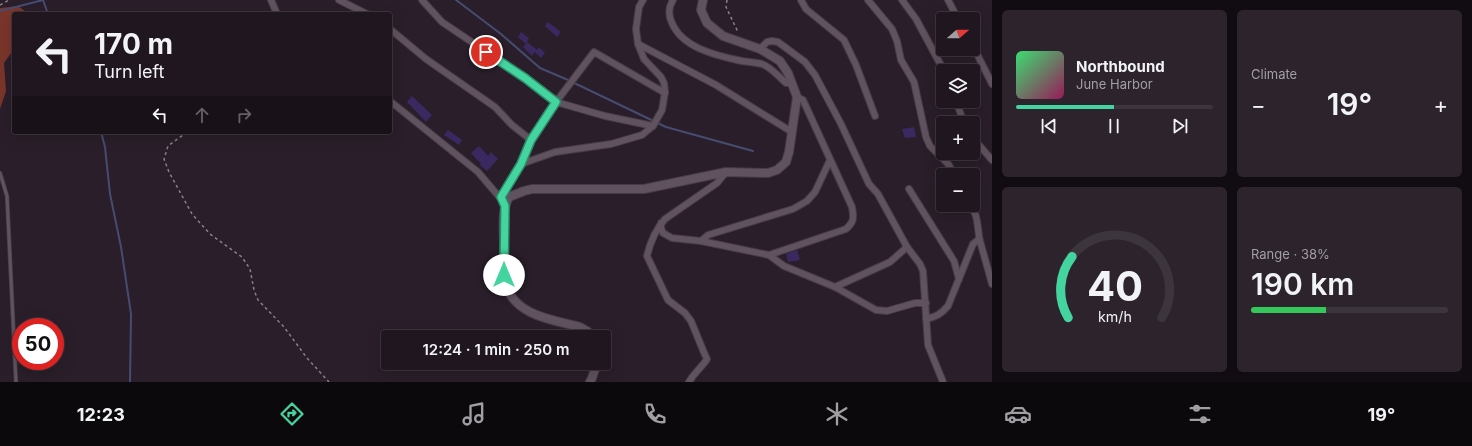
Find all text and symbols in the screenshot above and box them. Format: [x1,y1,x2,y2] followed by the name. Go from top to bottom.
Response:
[936,12,980,56] north arrow
[936,12,980,212] map controls
[94,27,173,61] text: 170 m
[28,28,80,80] icon: left
[469,35,503,69] pin
[475,41,497,63] icon: arrive
[1076,57,1165,76] text: Northbound
[94,61,164,82] text: Turn left
[936,64,980,108] button: layers
[1251,66,1297,82] text: Climate
[1076,76,1153,92] text: June Harbor
[1327,86,1372,122] text: 19°
[1251,92,1266,118] text: −
[1433,92,1448,118] text: +
[149,104,171,126] icon: left
[191,104,213,126] icon: ahead
[233,104,255,126] icon: right
[1038,115,1060,137] icon: previous
[1103,115,1125,137] icon: pause
[1169,115,1191,137] icon: next
[936,116,980,160] button: +
[936,168,980,212] button: −
[1251,246,1330,262] text: Range · 38%
[483,254,525,296] position arrow
[1086,260,1143,310] text: 40
[1251,266,1354,302] text: 190 km
[1098,307,1131,324] text: km/h
[12,318,64,370] speed limit sign: 50
[423,340,569,359] text: 12:24 · 1 min · 250 m
[278,400,306,428] icon: directions
[460,400,488,428] icon: music
[641,400,669,428] icon: phone
[823,400,851,428] icon: climate
[1004,400,1032,428] icon: car
[1186,400,1214,428] icon: filters
[77,404,125,425] text: 12:23
[1367,404,1395,425] text: 19°

